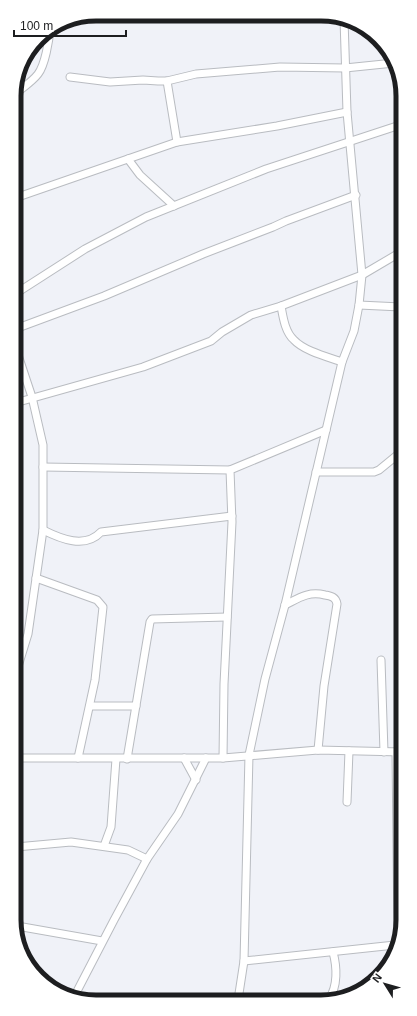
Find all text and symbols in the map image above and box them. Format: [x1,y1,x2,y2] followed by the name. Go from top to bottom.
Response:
[14,12,126,38] scale bar
[20,19,53,33] text: 100 m
[365,964,405,1004] north arrow
[370,971,384,985] text: N

